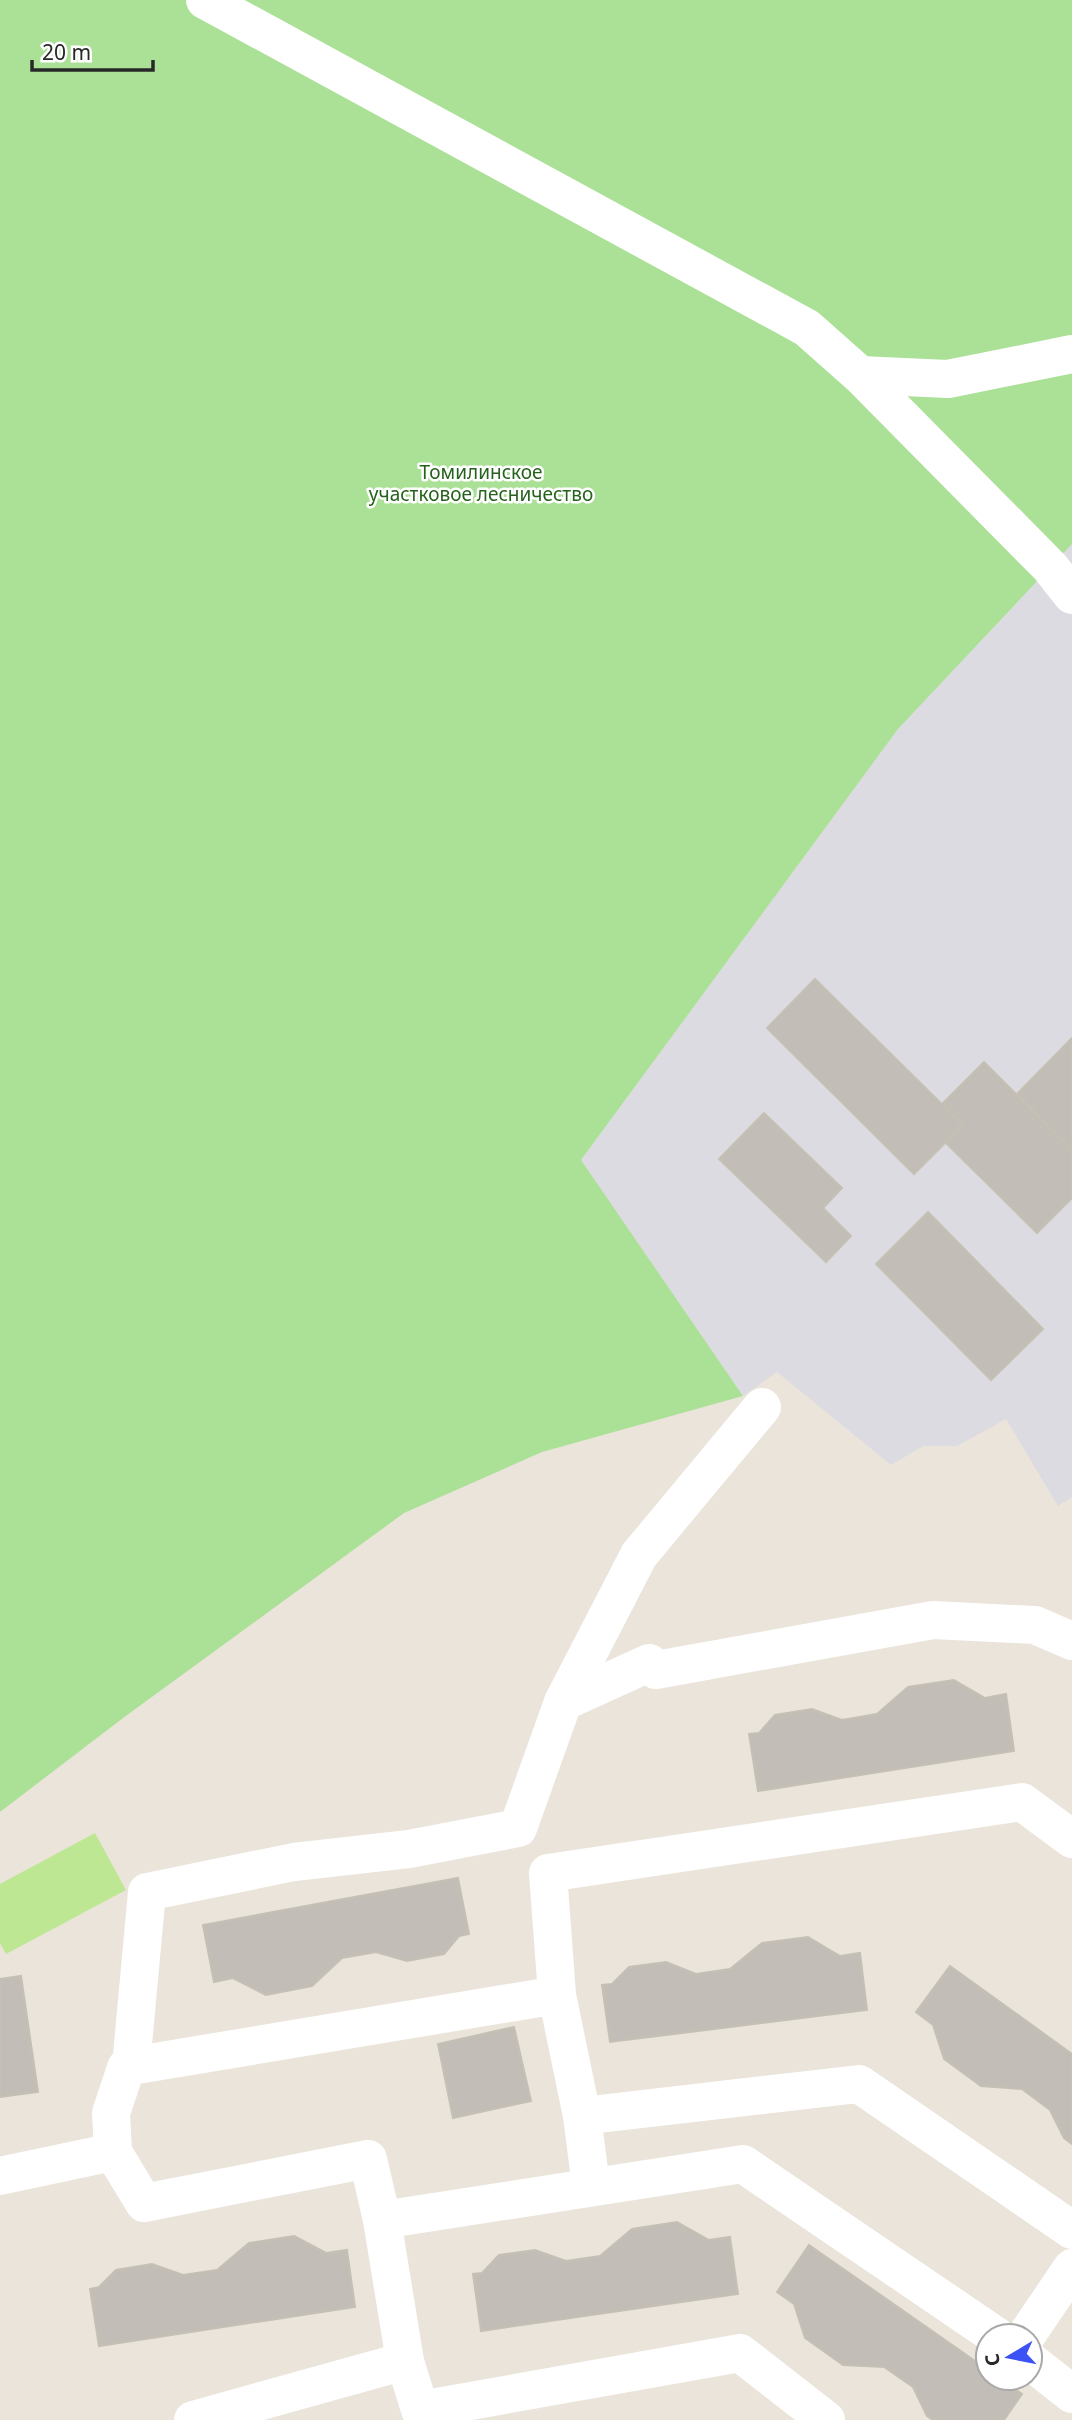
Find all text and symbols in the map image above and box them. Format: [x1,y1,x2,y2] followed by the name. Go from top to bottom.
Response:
[32,28,152,72] scale bar
[42,38,91,66] text: 20 m
[369,459,593,507] park label: Томилинское участковое лесничество
[974,2322,1044,2392] north arrow
[978,2352,1006,2368] text: С

